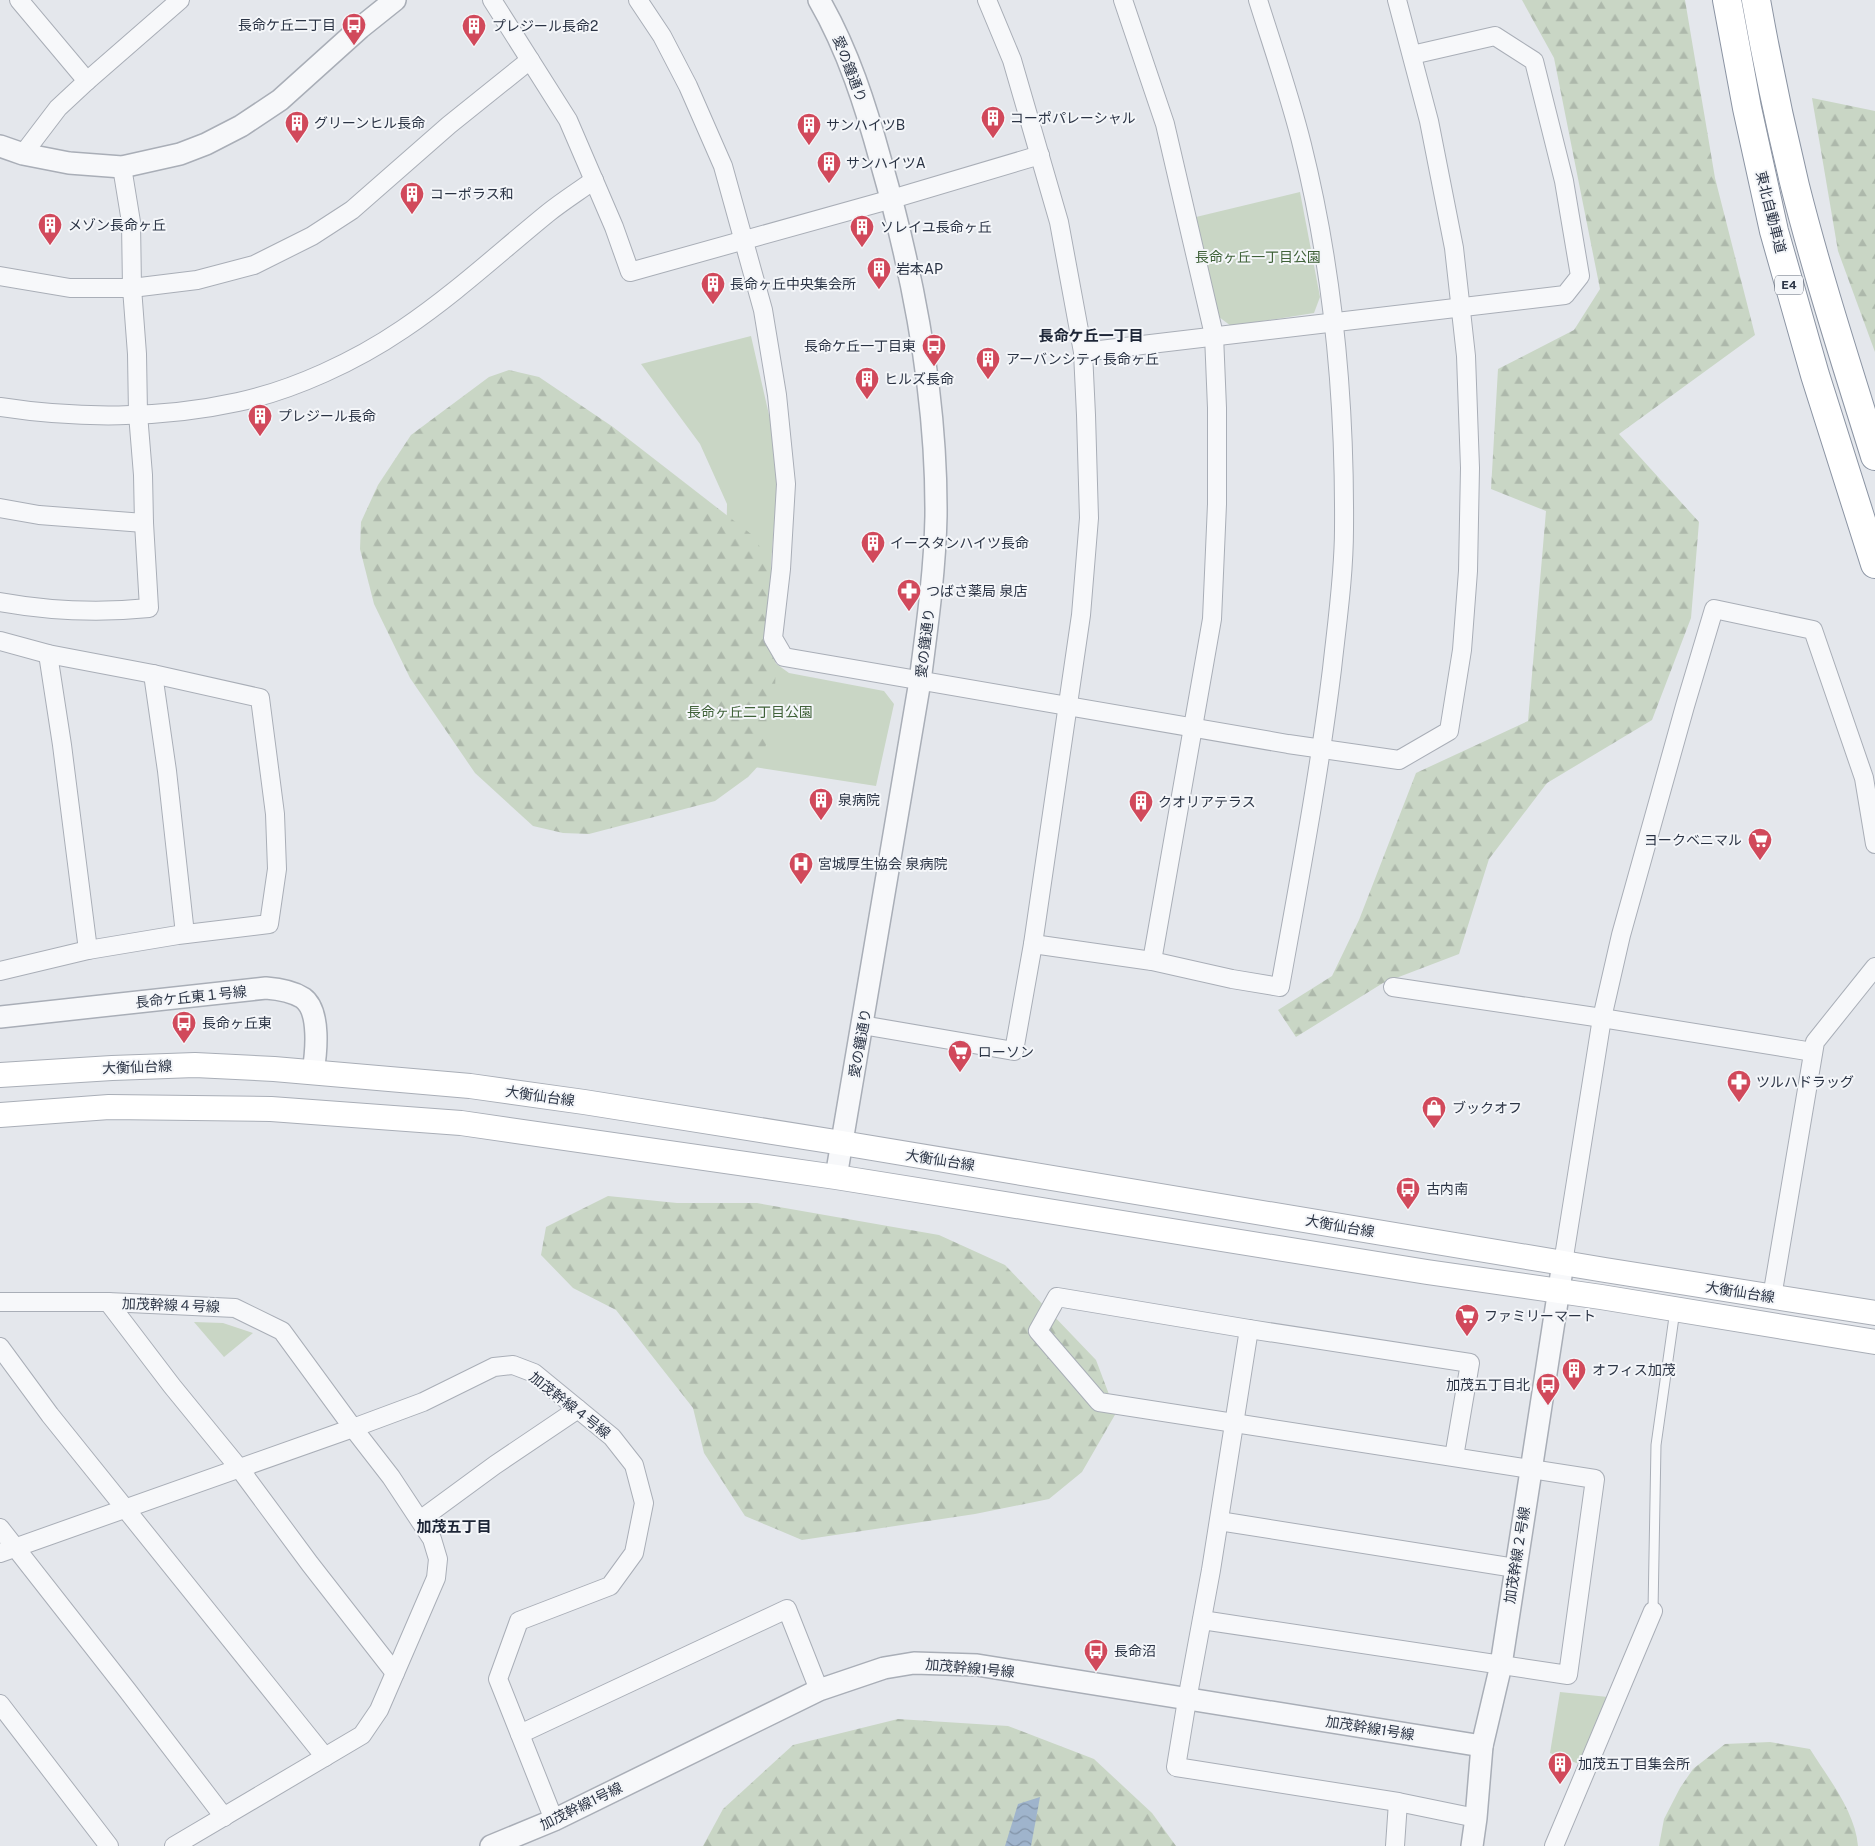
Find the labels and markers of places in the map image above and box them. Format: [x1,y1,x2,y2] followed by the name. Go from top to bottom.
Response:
[341,12,367,46] bus stop icon: 長命ケ丘二丁目
[461,13,487,47] building icon: プレジール長命2
[238,17,336,33] place label: 長命ケ丘二丁目
[492,18,598,34] place label: プレジール長命2
[980,105,1006,139] building icon: コーポパレーシャル
[284,110,310,144] building icon: グリーンヒル長命
[1010,110,1136,126] place label: コーポパレーシャル
[796,112,822,146] building icon: サンハイツB
[314,115,425,131] place label: グリーンヒル長命
[826,117,905,133] place label: サンハイツB
[816,150,842,184] building icon: サンハイツA
[846,155,926,171] place label: サンハイツA
[399,181,425,215] building icon: コーポラス和
[430,186,514,202] place label: コーポラス和
[37,212,63,246] building icon: メゾン長命ヶ丘
[849,214,875,248] building icon: ソレイユ長命ヶ丘
[68,217,166,233] place label: メゾン長命ヶ丘
[880,219,992,235] place label: ソレイユ長命ヶ丘
[866,256,892,290] building icon: 岩本AP
[896,261,943,277] place label: 岩本AP
[700,271,726,305] building icon: 長命ヶ丘中央集会所
[730,276,856,292] place label: 長命ヶ丘中央集会所
[921,333,947,367] bus stop icon: 長命ケ丘一丁目東
[804,338,916,354] place label: 長命ケ丘一丁目東
[975,346,1001,380] building icon: アーバンシティ長命ヶ丘
[1006,351,1159,367] place label: アーバンシティ長命ヶ丘
[854,366,880,400] building icon: ヒルズ長命
[884,371,954,387] place label: ヒルズ長命
[247,403,273,437] building icon: プレジール長命
[278,408,376,424] place label: プレジール長命
[860,530,886,564] building icon: イースタンハイツ長命
[890,535,1029,551] place label: イースタンハイツ長命
[896,578,922,612] pharmacy icon: つばさ薬局 泉店
[926,583,1027,599] place label: つばさ薬局 泉店
[808,787,834,821] building icon: 泉病院
[1128,789,1154,823] building icon: クオリアテラス
[838,792,880,808] place label: 泉病院
[1158,794,1256,810] place label: クオリアテラス
[1747,827,1773,861] supermarket icon: ヨークベニマル
[1644,832,1742,848] place label: ヨークベニマル
[788,851,814,885] hospital icon: 宮城厚生協会 泉病院
[818,856,947,872] place label: 宮城厚生協会 泉病院
[171,1010,197,1044] bus stop icon: 長命ヶ丘東
[202,1015,272,1031] place label: 長命ヶ丘東
[947,1039,973,1073] supermarket icon: ローソン
[978,1044,1034,1060] place label: ローソン
[1726,1069,1752,1103] pharmacy icon: ツルハドラッグ
[1756,1074,1854,1090] place label: ツルハドラッグ
[1421,1095,1447,1129] shop icon: ブックオフ
[1452,1100,1522,1116] place label: ブックオフ
[1395,1176,1421,1210] bus stop icon: 古内南
[1426,1181,1468,1197] place label: 古内南
[1454,1303,1480,1337] supermarket icon: ファミリーマート
[1484,1308,1596,1324] place label: ファミリーマート
[1561,1357,1587,1391] building icon: オフィス加茂
[1592,1362,1676,1378] place label: オフィス加茂
[1535,1372,1561,1406] bus stop icon: 加茂五丁目北
[1446,1377,1530,1393] place label: 加茂五丁目北
[1083,1638,1109,1672] bus stop icon: 長命沼
[1114,1643,1156,1659] place label: 長命沼
[1547,1751,1573,1785] building icon: 加茂五丁目集会所
[1578,1756,1690,1772] place label: 加茂五丁目集会所

